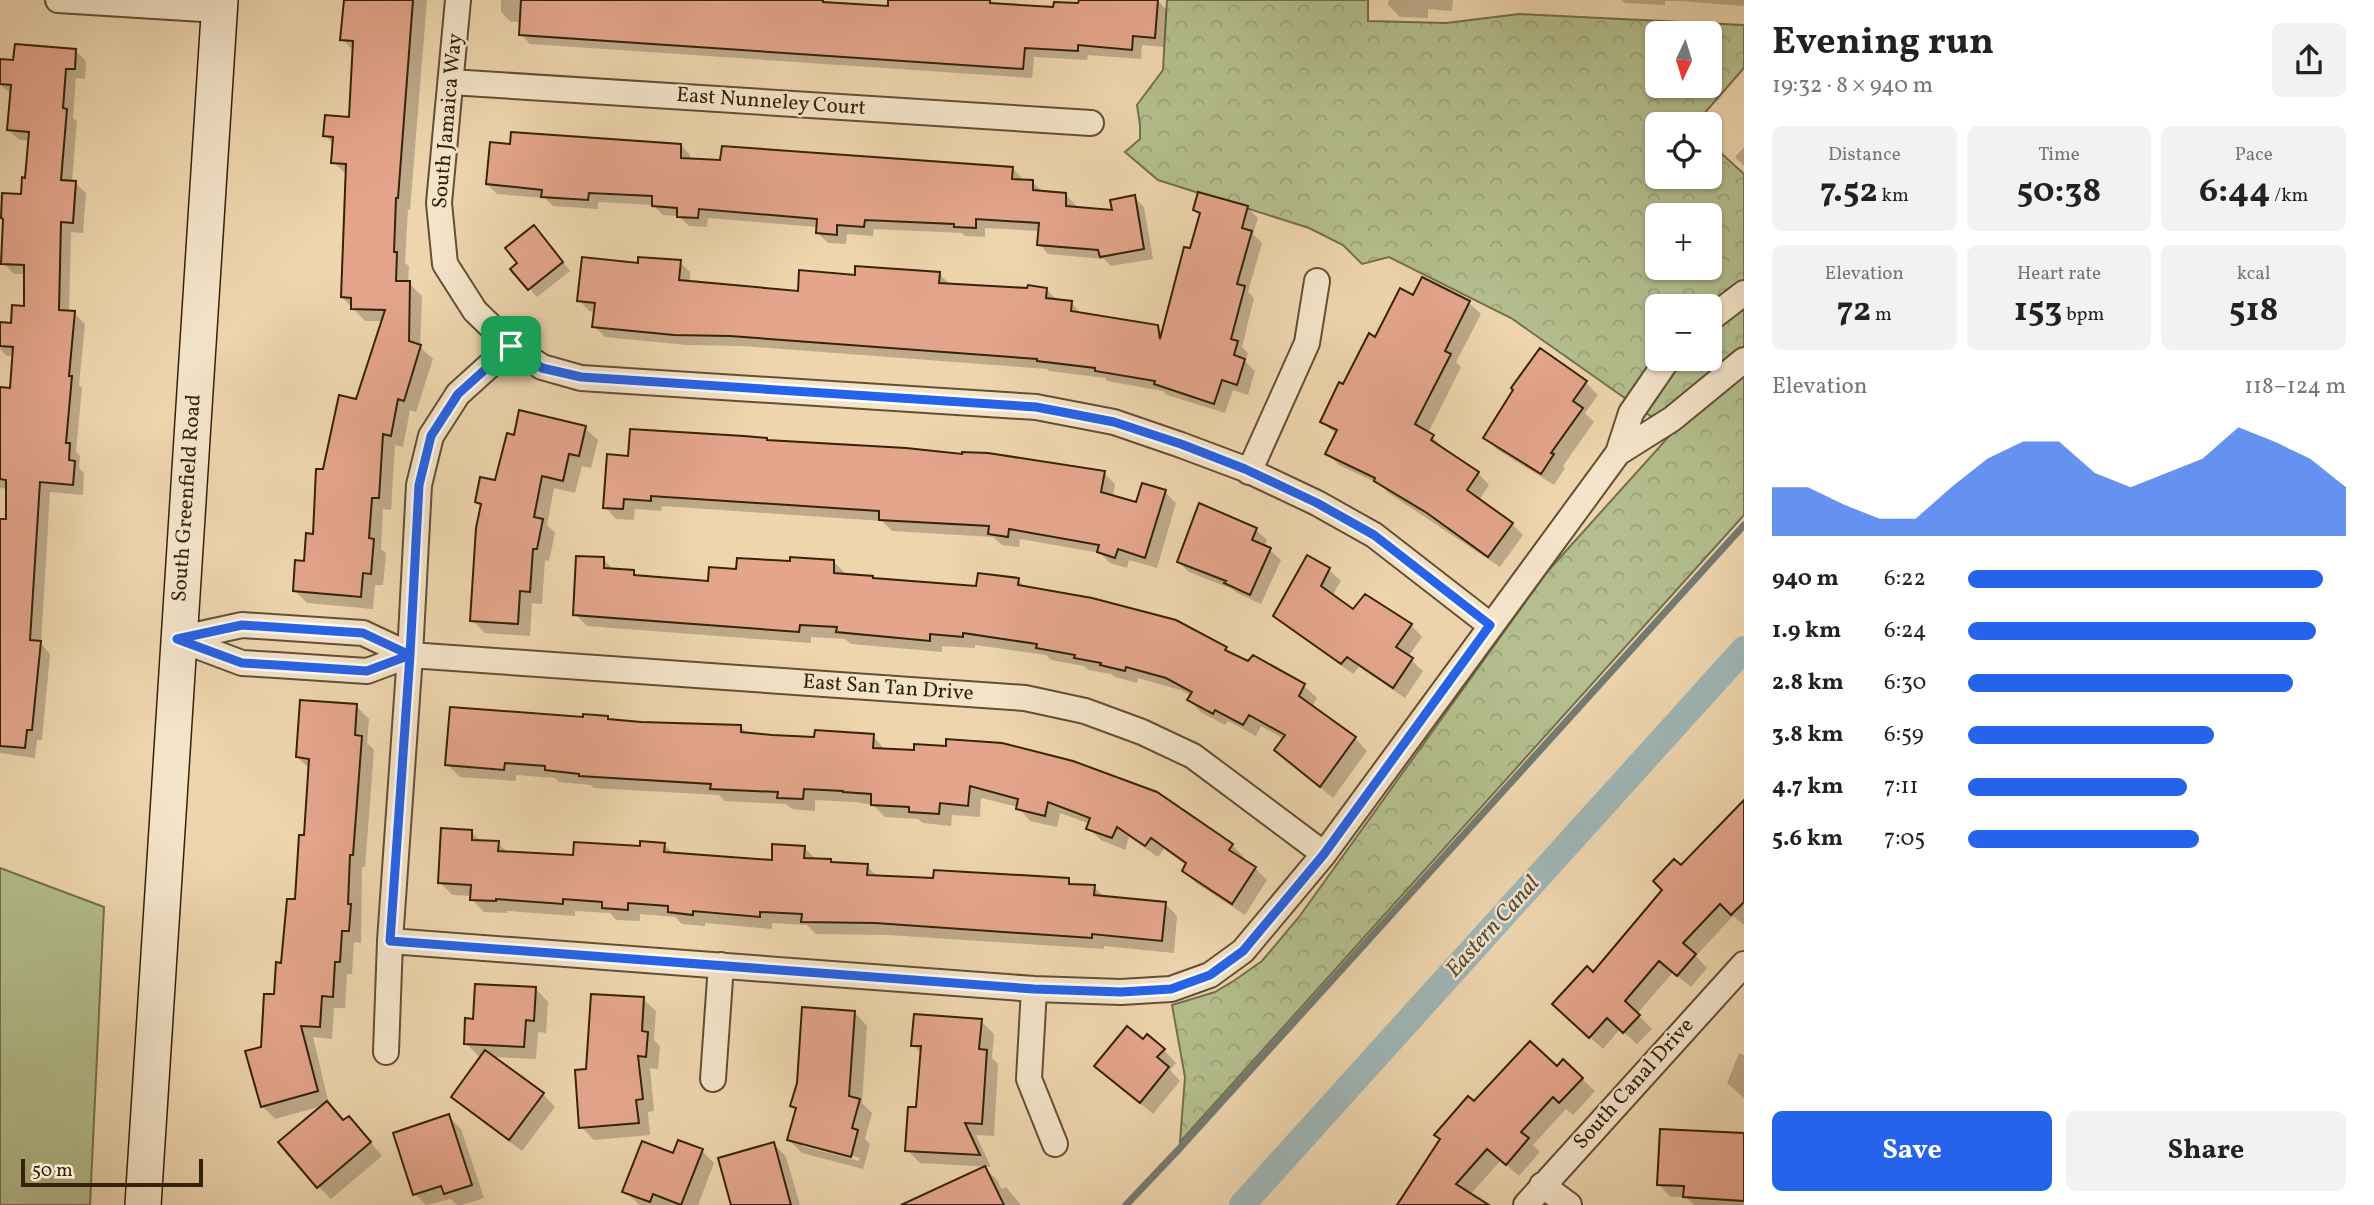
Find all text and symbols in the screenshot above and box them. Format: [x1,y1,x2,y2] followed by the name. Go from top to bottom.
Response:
[1772,17,1994,70] text: Evening run
[1645,21,1722,98] north arrow
[1645,21,1722,371] map controls
[2272,23,2346,97] button: share
[426,32,470,210] street label: South Jamaica Way
[1772,70,1933,102] text: 19:32 · 8 × 940 m
[675,81,867,123] street label: East Nunneley Court
[1645,112,1722,189] button: locate
[1828,142,1901,168] text: Distance
[2038,142,2080,168] text: Time
[2235,142,2273,168] text: Pace
[1820,168,1878,216] text: 7.52
[2017,168,2101,216] text: 50:38
[2199,168,2271,216] text: 6:44
[1878,183,1909,209] text: km
[2271,183,2308,209] text: /km
[1645,203,1722,280] button: +
[1825,261,1904,287] text: Elevation
[2017,261,2101,287] text: Heart rate
[2237,261,2271,287] text: kcal
[1837,287,1871,335] text: 72
[2014,287,2062,335] text: 153
[2229,287,2279,335] text: 518
[1645,294,1722,371] button: −
[1871,302,1892,328] text: m
[2062,302,2104,328] text: bpm
[481,316,541,376] pin
[492,327,530,365] icon: arrive
[1772,371,1868,403] text: Elevation
[2244,371,2346,403] text: 118–124 m
[165,393,209,603] street label: South Greenfield Road
[1772,563,1839,595] text: 940 m
[1884,563,1926,595] text: 6:22
[1772,615,1841,647] text: 1.9 km
[1884,615,1926,647] text: 6:24
[1772,667,1844,699] text: 2.8 km
[1884,667,1926,699] text: 6:30
[802,668,974,708] street label: East San Tan Drive
[1772,719,1844,751] text: 3.8 km
[1884,719,1924,751] text: 6:59
[1772,771,1844,803] text: 4.7 km
[1884,771,1918,803] text: 7:11
[1772,823,1843,855] text: 5.6 km
[1884,823,1925,855] text: 7:05
[1439,869,1548,985] water label: Eastern Canal
[1567,1012,1701,1156] street label: South Canal Drive
[1772,1111,2052,1191] button: Save
[2066,1111,2346,1191] button: Share
[21,1156,203,1188] scale bar
[32,1158,73,1184] text: 50 m

